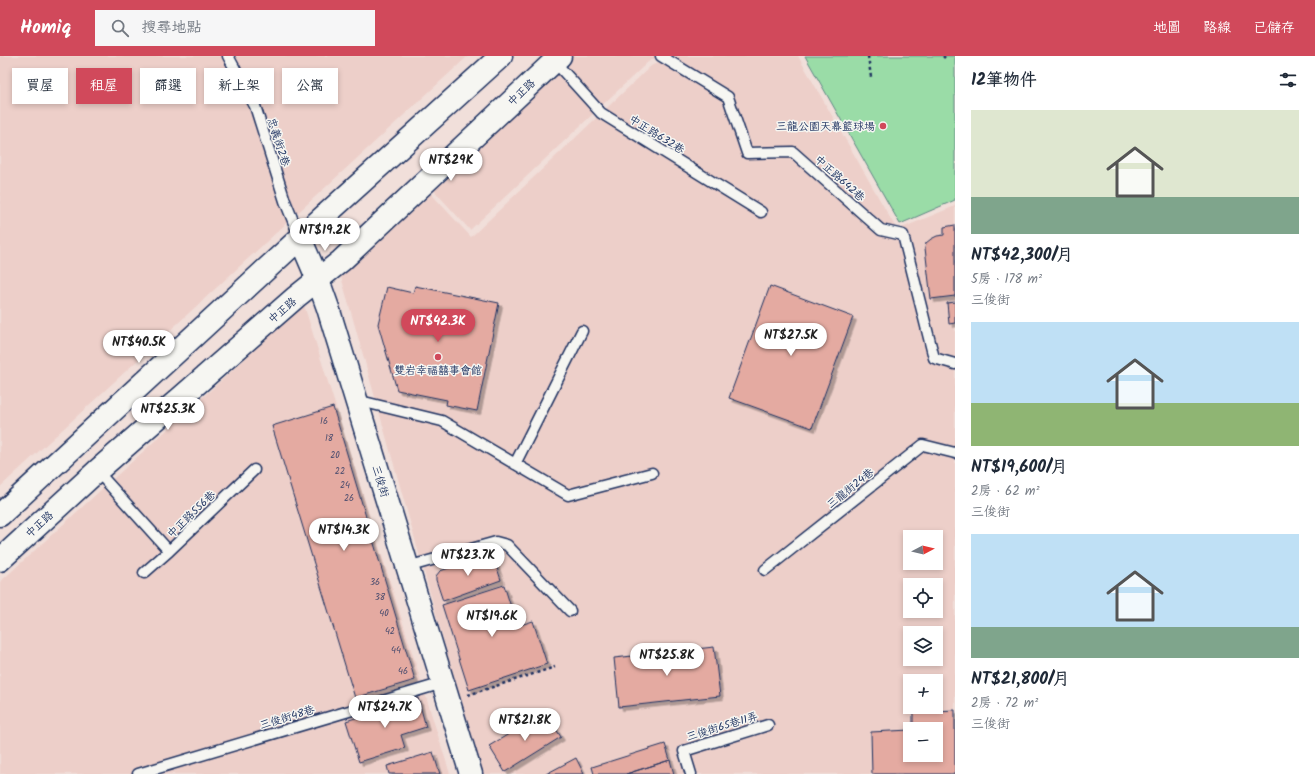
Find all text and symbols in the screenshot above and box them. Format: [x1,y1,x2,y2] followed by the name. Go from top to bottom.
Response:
[95,10,375,46] search box
[20,13,71,43] text: Homiq
[141,16,201,40] text: 搜尋地點
[109,17,131,39] icon: search
[1153,17,1181,39] text: 地圖
[1203,17,1231,39] text: 路線
[1253,17,1295,39] text: 已儲存
[971,67,1037,94] text: 12筆物件
[12,68,68,104] chip: 買屋
[76,68,132,104] chip: 租屋
[140,68,196,104] chip: 篩選
[204,68,274,104] chip: 新上架
[282,68,338,104] chip: 公寓
[1277,69,1299,91] icon: filters
[503,75,540,111] street label: 中正路
[625,111,688,159] street label: 中正路632巷
[262,116,294,169] street label: 忠義街2巷
[776,118,875,136] place label: 三龍公園天幕籃球場
[878,121,888,131] marker: 三龍公園天幕籃球場
[1099,136,1171,208] icon: home
[418,148,484,182] pin: NT$29K
[429,150,473,171] text: NT$29K
[810,151,869,206] street label: 中正路642巷
[284,218,366,252] pin: NT$19.2K
[299,220,351,241] text: NT$19.2K
[971,242,1073,269] text: NT$42,300/月
[971,269,1042,290] text: 5房 · 178 m²
[971,290,1010,311] text: 三俊街
[264,293,301,328] street label: 中正路
[397,309,479,343] pin: NT$42.3K
[410,311,466,332] text: NT$42.3K
[750,323,832,357] pin: NT$27.5K
[764,325,818,346] text: NT$27.5K
[98,330,180,364] pin: NT$40.5K
[112,332,166,353] text: NT$40.5K
[1099,348,1171,420] icon: home
[433,352,443,362] marker: 雙岩幸福囍事會館
[394,362,482,380] place label: 雙岩幸福囍事會館
[127,397,209,431] pin: NT$25.3K
[140,399,196,420] text: NT$25.3K
[320,414,328,429] house number: 16
[325,431,334,446] house number: 18
[330,448,340,463] house number: 20
[971,454,1068,481] text: NT$19,600/月
[367,463,394,501] street label: 三俊街
[335,464,345,479] house number: 22
[823,464,878,514] street label: 三龍街24巷
[340,478,350,493] house number: 24
[971,481,1039,502] text: 2房 · 62 m²
[163,487,220,543] street label: 中正路556巷
[344,491,354,506] house number: 26
[971,502,1010,523] text: 三俊街
[21,507,58,542] street label: 中正路
[303,518,385,552] pin: NT$14.3K
[318,520,370,541] text: NT$14.3K
[903,530,943,570] north arrow
[903,530,943,762] map controls
[427,543,509,577] pin: NT$23.7K
[441,545,495,566] text: NT$23.7K
[1099,560,1171,632] icon: home
[370,575,380,590] house number: 36
[903,578,943,618] button: locate
[375,590,386,605] house number: 38
[451,604,533,638] pin: NT$19.6K
[379,606,389,621] house number: 40
[466,606,518,627] text: NT$19.6K
[385,624,395,639] house number: 42
[903,626,943,666] button: layers
[391,643,401,658] house number: 44
[626,643,708,677] pin: NT$25.8K
[639,645,695,666] text: NT$25.8K
[398,664,408,679] house number: 46
[971,666,1070,693] text: NT$21,800/月
[903,674,943,714] button: +
[971,693,1038,714] text: 2房 · 72 m²
[344,695,426,729] pin: NT$24.7K
[358,697,412,718] text: NT$24.7K
[258,701,317,735] street label: 三俊街48巷
[484,708,566,742] pin: NT$21.8K
[684,708,760,746] street label: 三俊街65巷11弄
[498,710,552,731] text: NT$21.8K
[971,714,1010,735] text: 三俊街
[903,722,943,762] button: −

